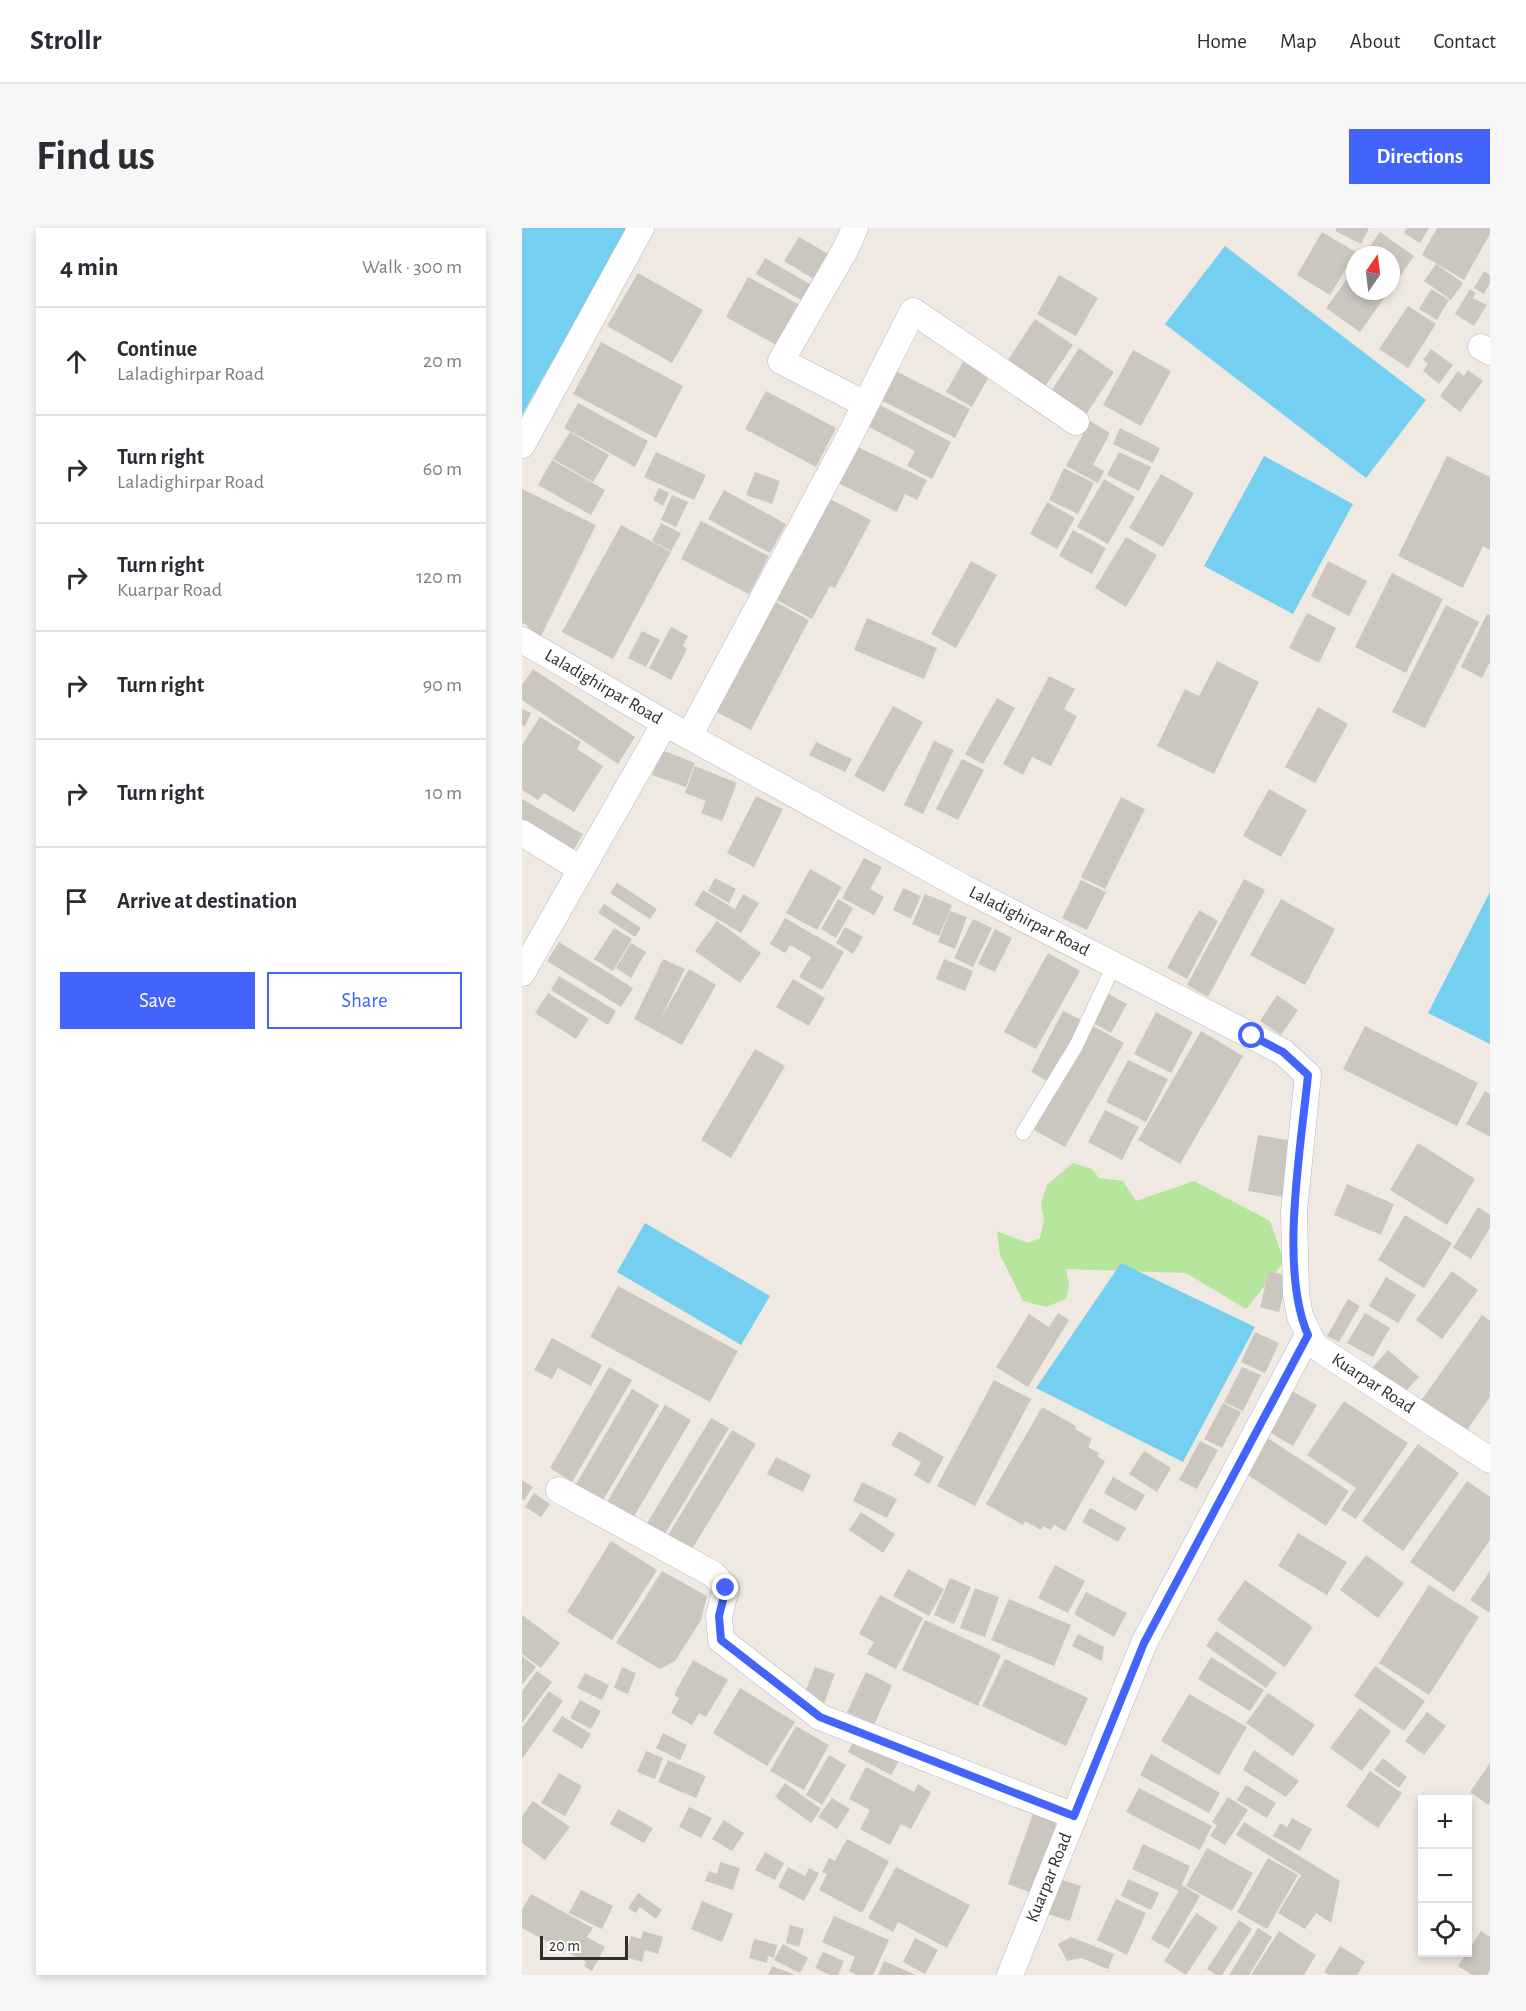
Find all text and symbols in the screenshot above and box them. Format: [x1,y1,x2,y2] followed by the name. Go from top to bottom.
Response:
[30,27,101,55] text: Strollr
[1196,31,1247,52] text: Home
[1280,31,1317,52] text: Map
[1350,31,1400,52] text: About
[1433,31,1496,52] text: Contact
[1349,129,1490,184] button: Directions
[36,135,155,177] text: Find us
[1346,246,1400,300] north arrow
[60,254,119,280] text: 4 min
[362,257,462,277] text: Walk · 300 m
[117,338,197,360] text: Continue
[60,345,93,378] icon: ahead
[423,351,462,371] text: 20 m
[117,364,264,384] text: Laladighirpar Road
[117,446,204,468] text: Turn right
[60,453,93,486] icon: right
[423,459,462,479] text: 60 m
[117,472,264,492] text: Laladighirpar Road
[117,554,204,576] text: Turn right
[60,561,93,594] icon: right
[416,567,462,587] text: 120 m
[117,580,222,600] text: Kuarpar Road
[541,646,665,728] street label: Laladighirpar Road
[60,669,93,702] icon: right
[117,674,204,696] text: Turn right
[423,675,462,695] text: 90 m
[60,777,93,810] icon: right
[117,782,204,804] text: Turn right
[425,783,462,803] text: 10 m
[966,883,1092,960] street label: Laladighirpar Road
[60,885,93,918] icon: arrive
[117,890,297,912] text: Arrive at destination
[60,972,255,1029] button: Save
[267,972,462,1029] button: Share
[1238,1022,1264,1048] route start
[1328,1350,1417,1417] street label: Kuarpar Road
[712,1574,738,1600] route end
[1418,1795,1472,1957] map controls
[1418,1795,1472,1849] button: +
[1023,1830,1075,1925] street label: Kuarpar Road
[1418,1849,1472,1903] button: −
[1418,1903,1472,1957] button: locate
[540,1933,628,1960] scale bar
[549,1938,580,1954] text: 20 m

